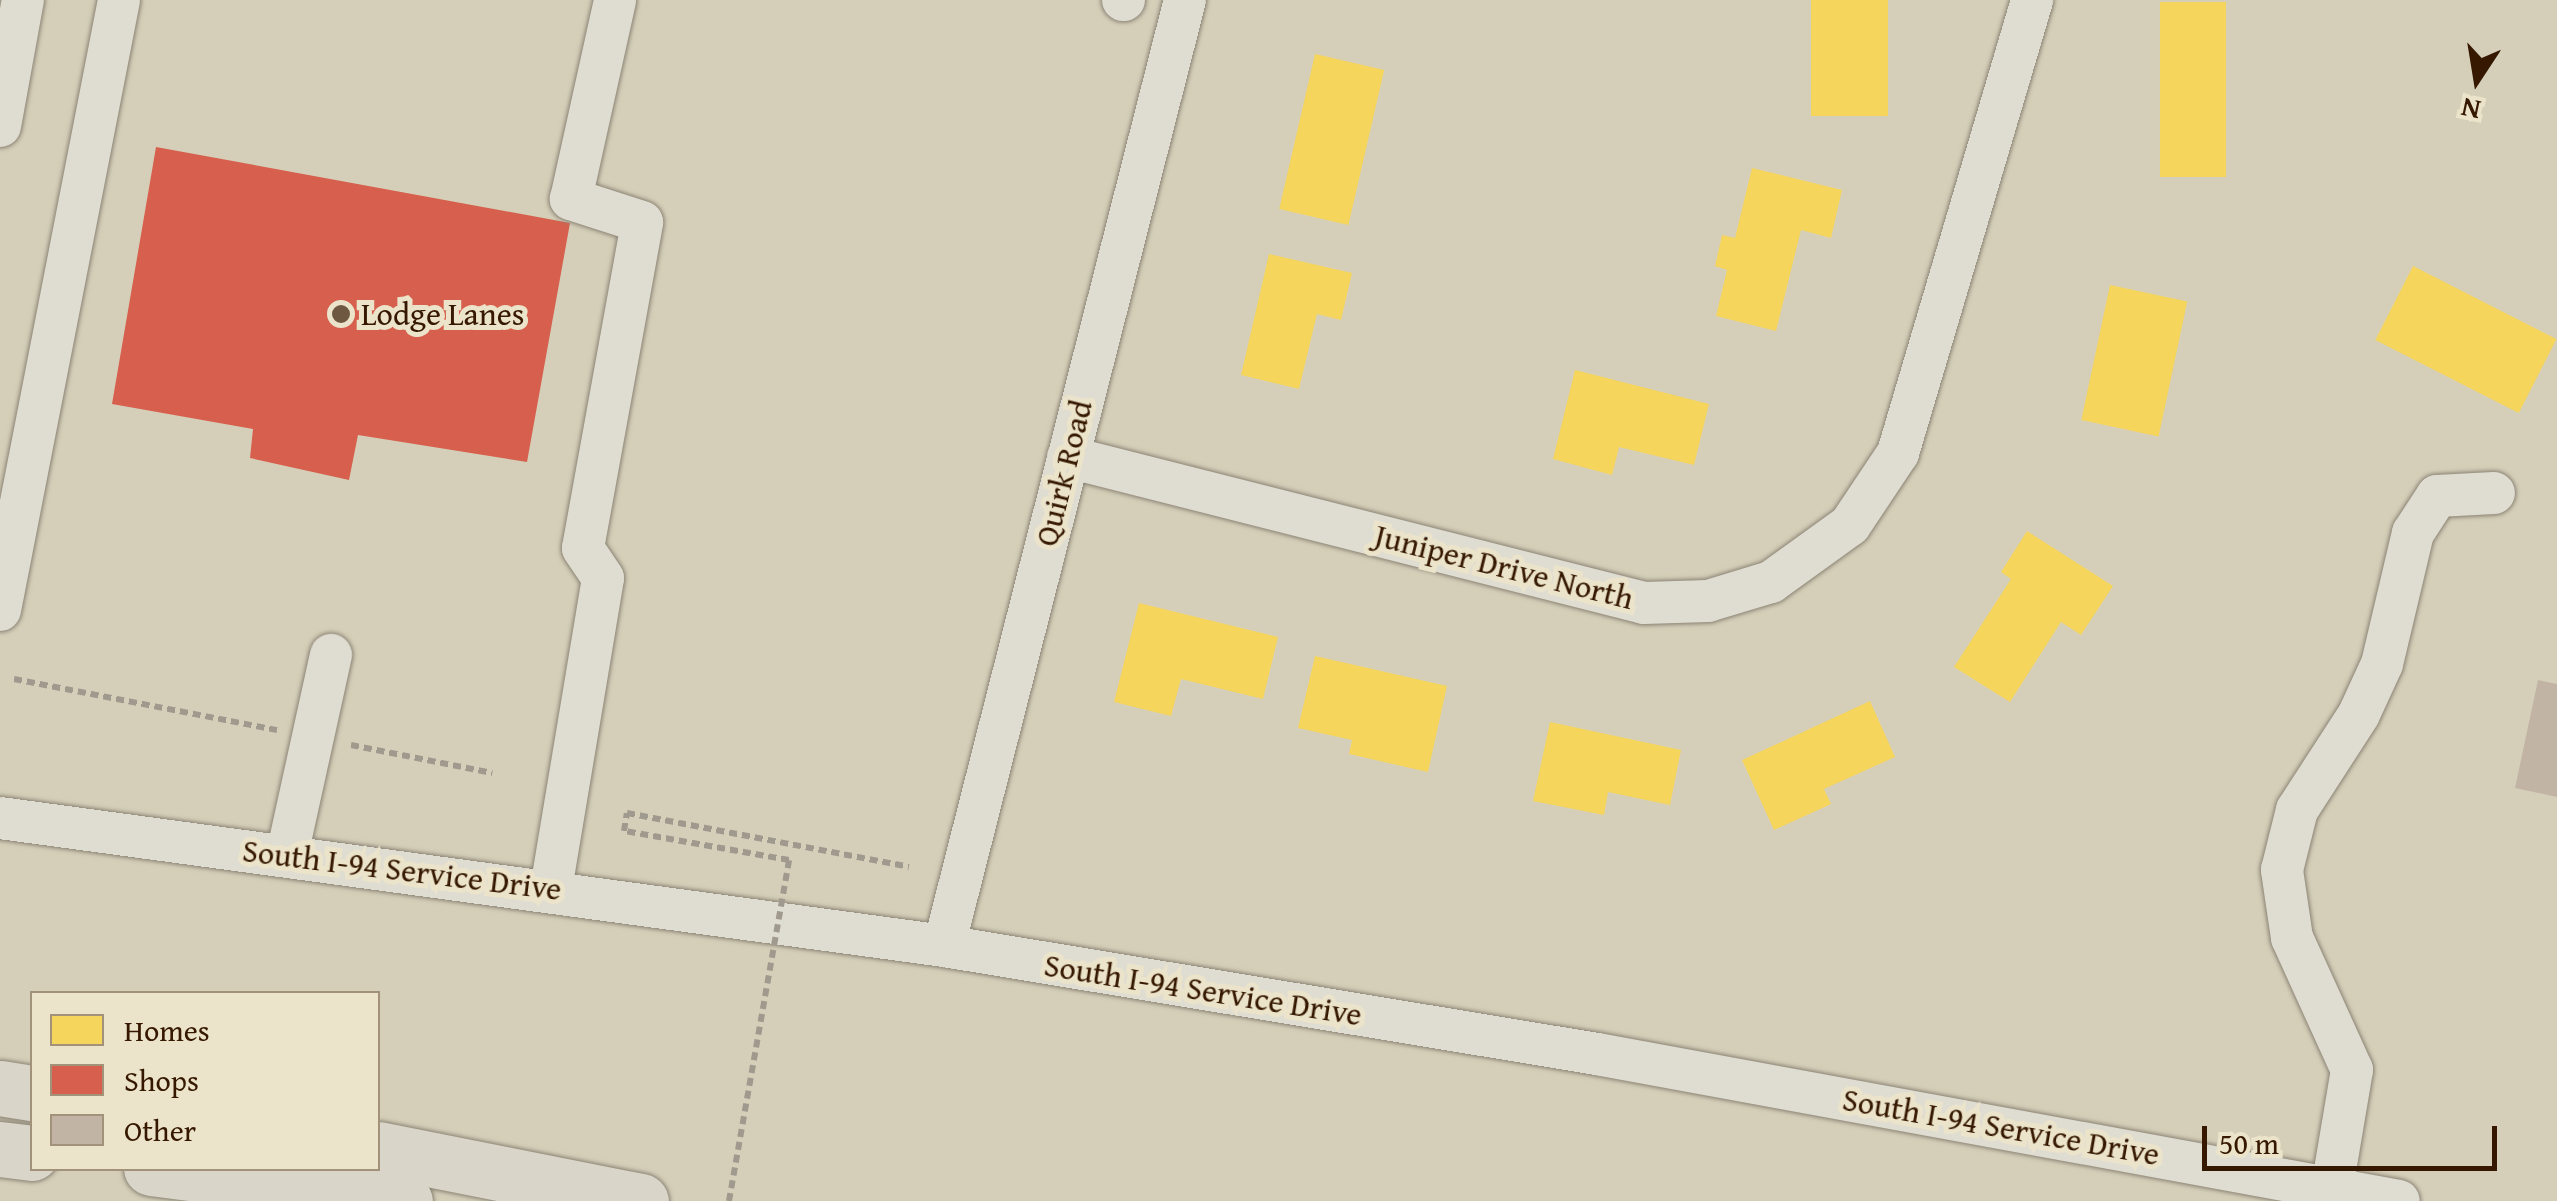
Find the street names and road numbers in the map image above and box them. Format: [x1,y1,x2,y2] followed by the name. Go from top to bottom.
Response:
[1027,396,1101,550] street label: Quirk Road
[1371,516,1637,618] street label: Juniper Drive North
[240,831,564,909] street label: South I-94 Service Drive
[1041,946,1365,1034] street label: South I-94 Service Drive
[1840,1080,2162,1174] street label: South I-94 Service Drive

